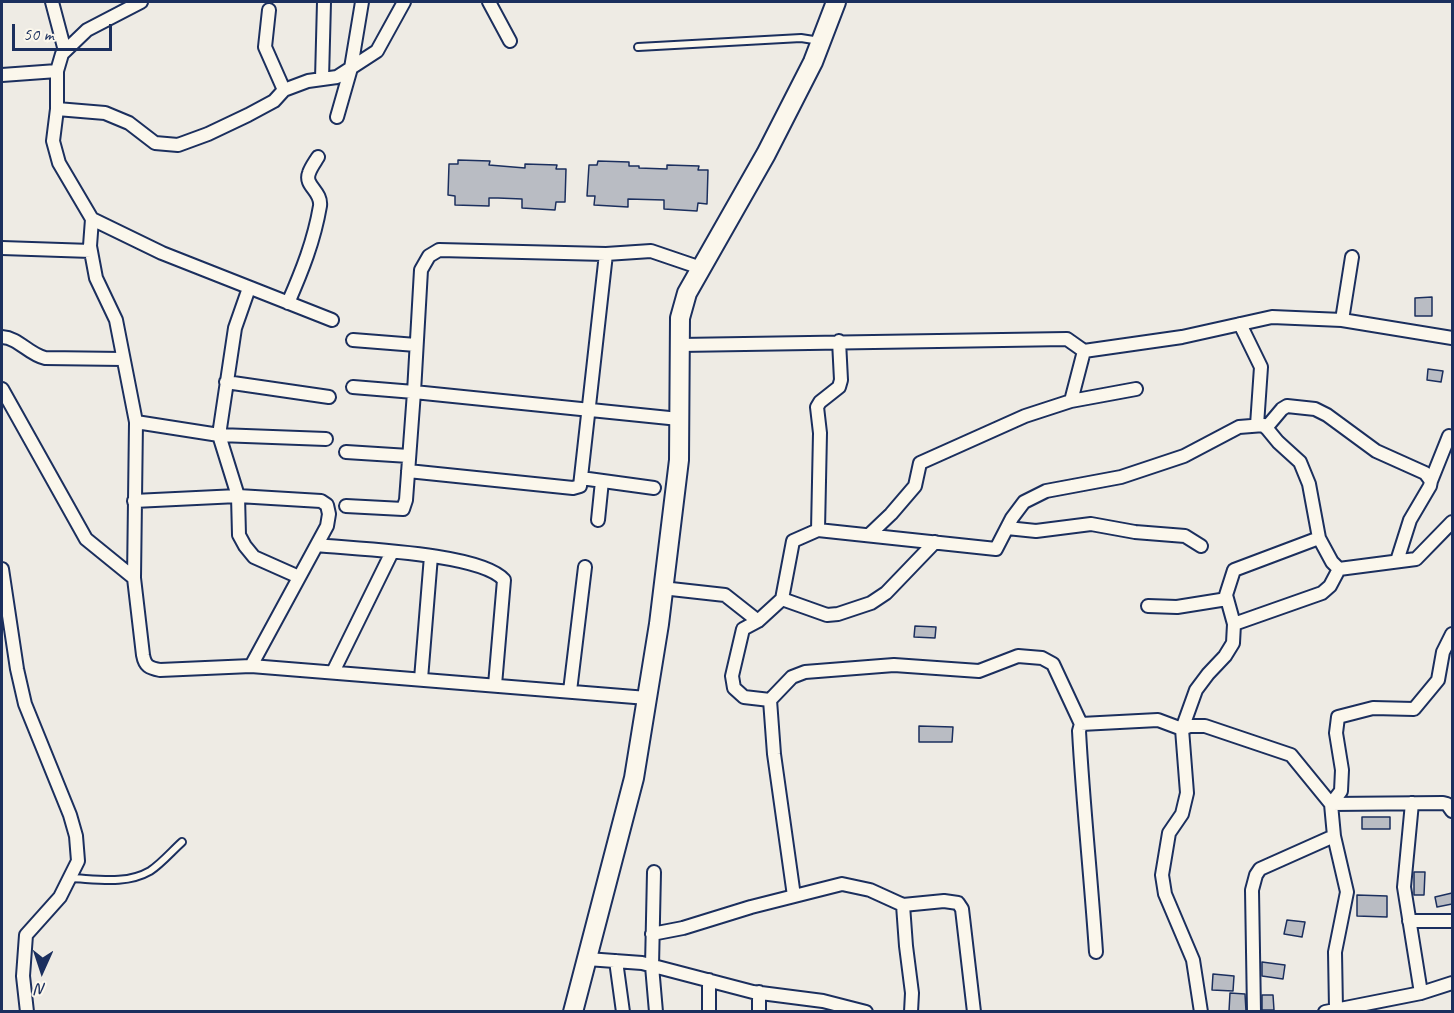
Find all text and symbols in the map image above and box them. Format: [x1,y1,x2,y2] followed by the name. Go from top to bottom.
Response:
[15,12,116,50] scale bar
[23,23,54,45] text: 50 m
[12,941,72,1001] north arrow
[36,979,47,999] text: N

